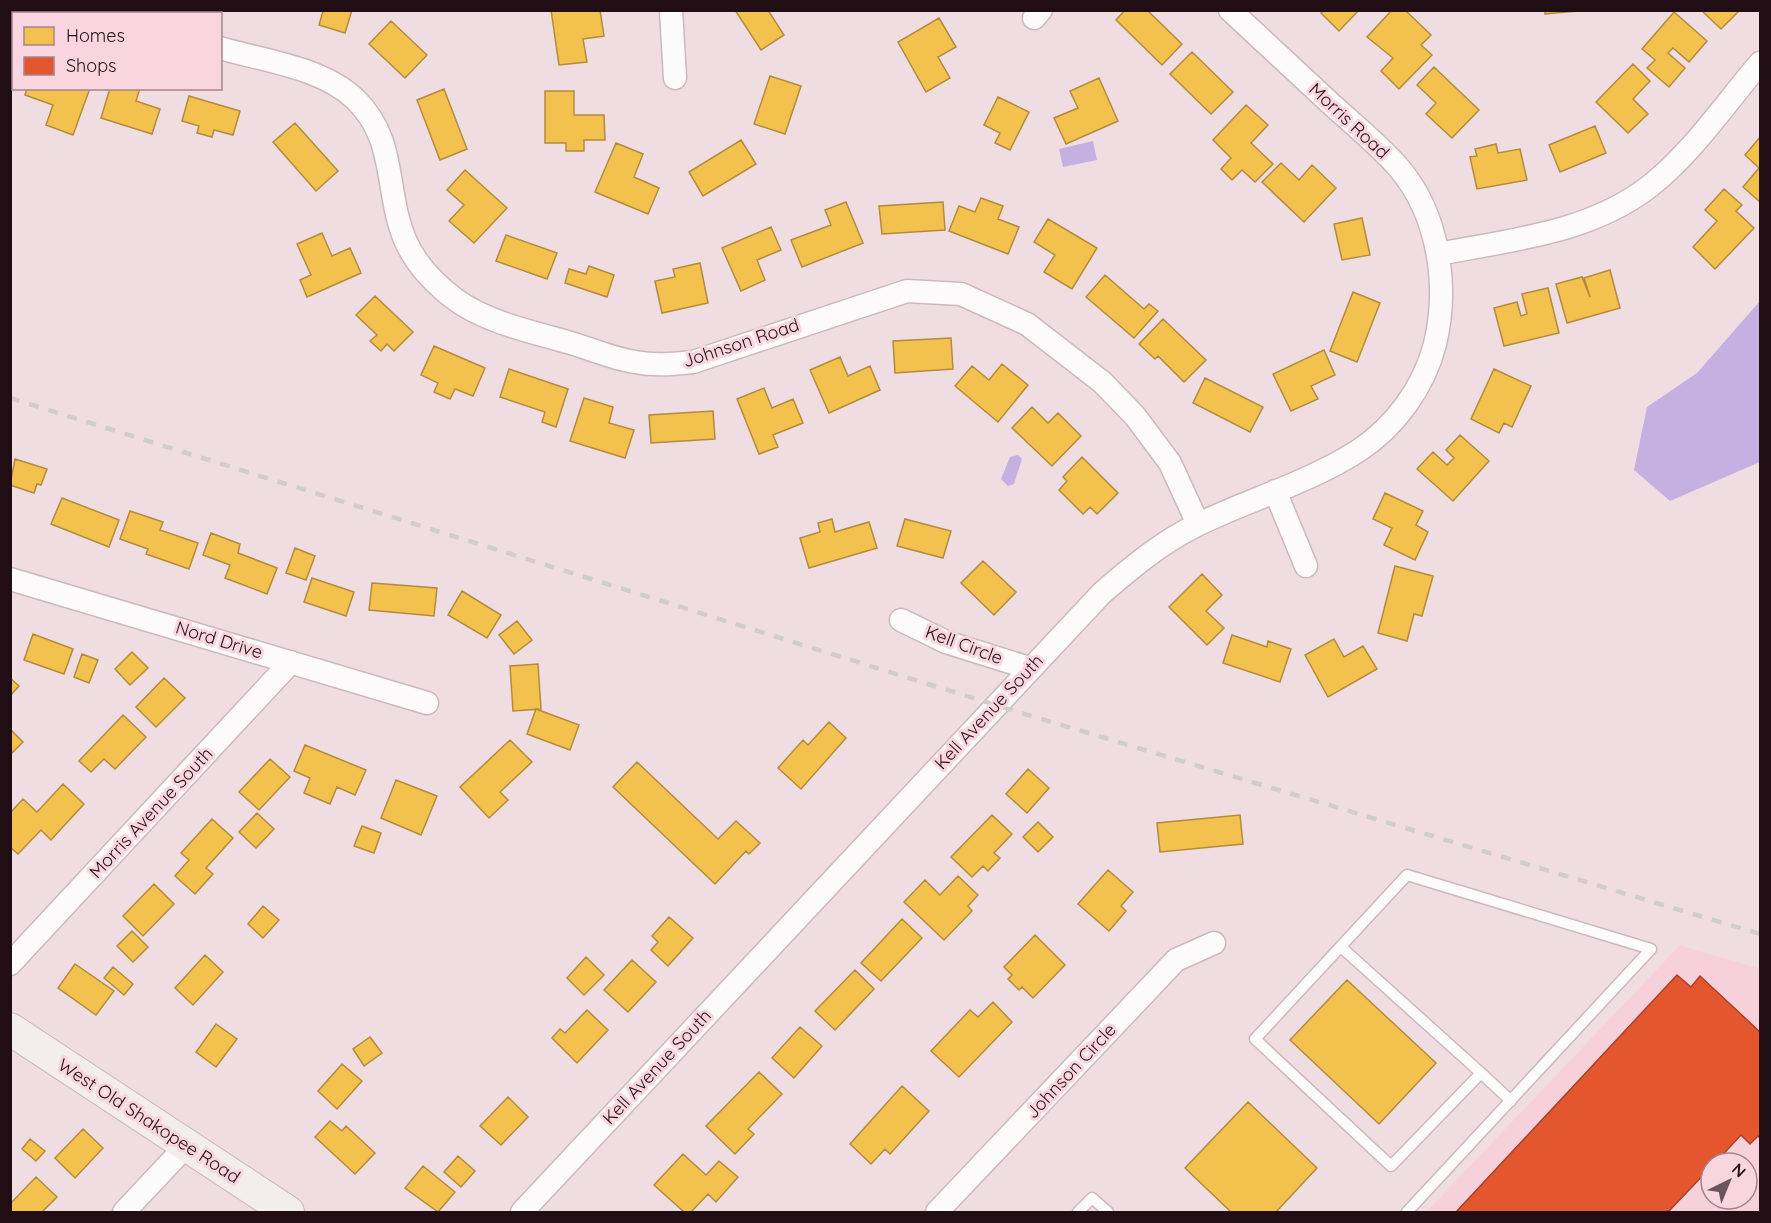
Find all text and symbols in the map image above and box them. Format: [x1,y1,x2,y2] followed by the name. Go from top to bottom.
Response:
[12,12,222,90] legend
[66,24,125,47] text: Homes
[66,54,117,77] text: Shops
[1304,78,1394,164] street label: Morris Road
[680,313,802,372] street label: Johnson Road
[173,615,265,664] street label: Nord Drive
[922,620,1006,669] street label: Kell Circle
[929,649,1048,774] street label: Kell Avenue South
[84,742,217,883] street label: Morris Avenue South
[597,1004,716,1129] street label: Kell Avenue South
[1021,1018,1121,1123] street label: Johnson Circle
[54,1053,245,1188] street label: West Old Shakopee Road
[1699,1151,1759,1211] north arrow
[1728,1159,1750,1181] text: N

